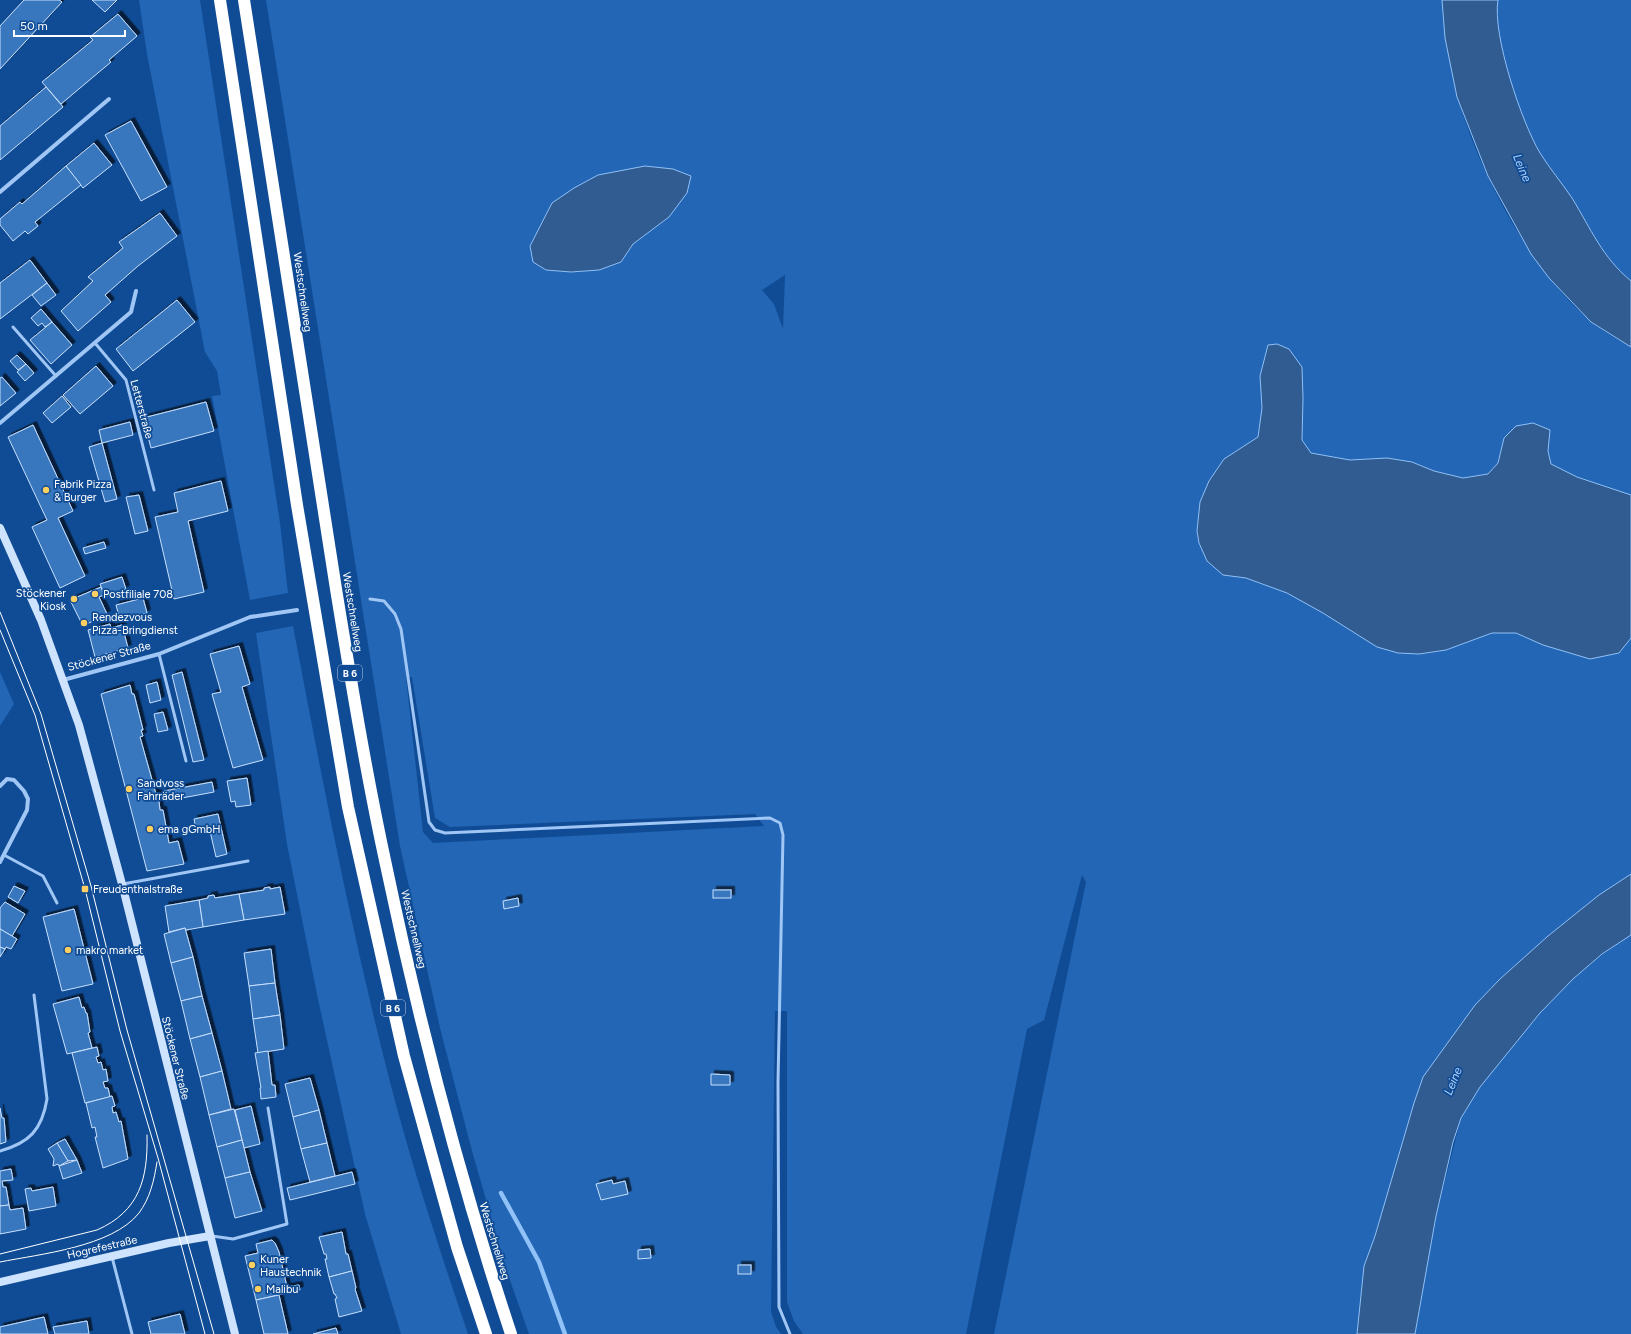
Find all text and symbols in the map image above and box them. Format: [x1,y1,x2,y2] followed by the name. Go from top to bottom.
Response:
[14,12,125,38] scale bar
[20,19,48,33] text: 50 m
[1510,152,1534,184] water label: Leine
[290,251,315,333] street label: Westschnellweg
[127,378,156,440] street label: Letterstraße
[54,478,112,504] place label: Fabrik Pizza & Burger
[41,485,51,495] marker: Fabrik Pizza & Burger
[340,571,365,653] street label: Westschnellweg
[16,587,67,613] place label: Stöckener Kiosk
[103,588,173,601] place label: Postfiliale 708
[90,589,100,599] marker: Postfiliale 708
[69,594,79,604] marker: Stöckener Kiosk
[92,611,178,637] place label: Rendezvous Pizza-Bringdienst
[79,618,89,628] marker: Rendezvous Pizza-Bringdienst
[66,639,152,674] street label: Stöckener Straße
[338,665,362,681] road number: B 6
[137,777,184,803] place label: Sandvoss Fahrräder
[124,784,134,794] marker: Sandvoss Fahrräder
[158,823,221,836] place label: ema gGmbH
[145,824,155,834] marker: ema gGmbH
[93,883,182,896] place label: Freudenthalstraße
[80,884,90,894] marker: Freudenthalstraße
[398,888,429,970] street label: Westschnellweg
[76,944,143,957] place label: makro market
[63,945,73,955] marker: makro market
[381,1000,405,1016] road number: B 6
[159,1015,192,1101] street label: Stöckener Straße
[1441,1065,1465,1097] water label: Leine
[477,1201,513,1282] street label: Westschnellweg
[66,1233,138,1262] street label: Hogrefestraße
[260,1253,322,1279] place label: Kuner Haustechnik
[247,1260,257,1270] marker: Kuner Haustechnik
[266,1283,298,1296] place label: Malibu
[253,1284,263,1294] marker: Malibu

